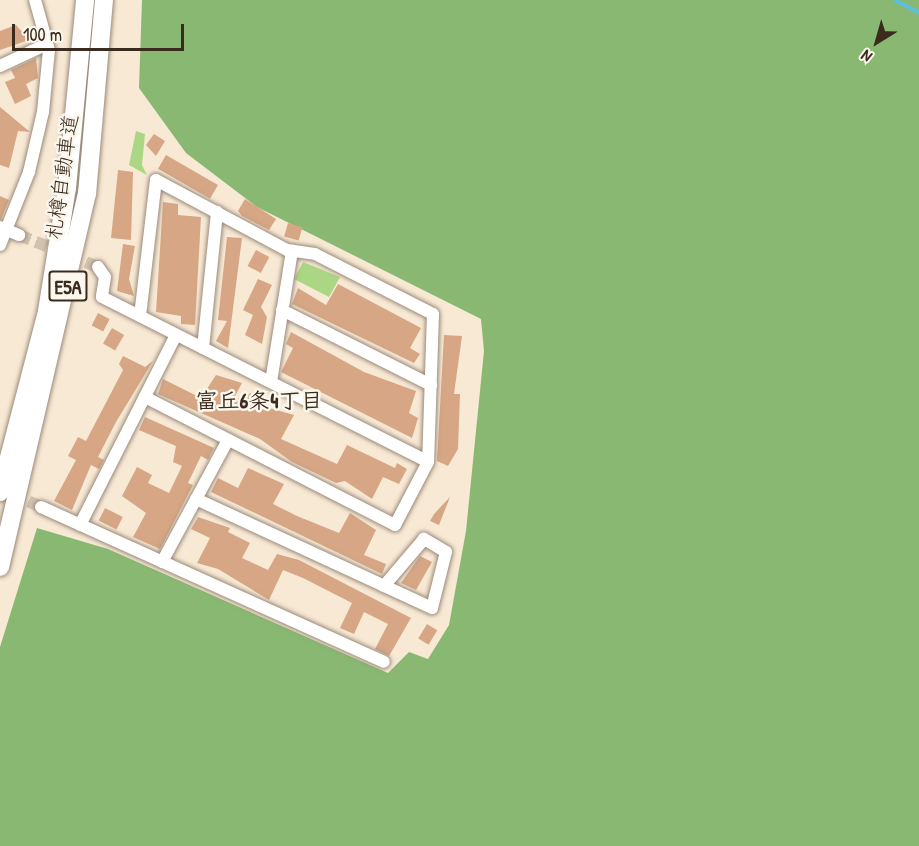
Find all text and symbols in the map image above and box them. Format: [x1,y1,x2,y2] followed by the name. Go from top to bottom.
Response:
[15,12,188,50] scale bar
[847,12,907,72] north arrow
[23,22,62,47] text: 100 m
[856,45,876,68] text: N
[41,113,83,241] street label: 札樽自動車道
[47,269,89,303] road number: E5A
[195,388,323,414] district label: 富丘6条4丁目

